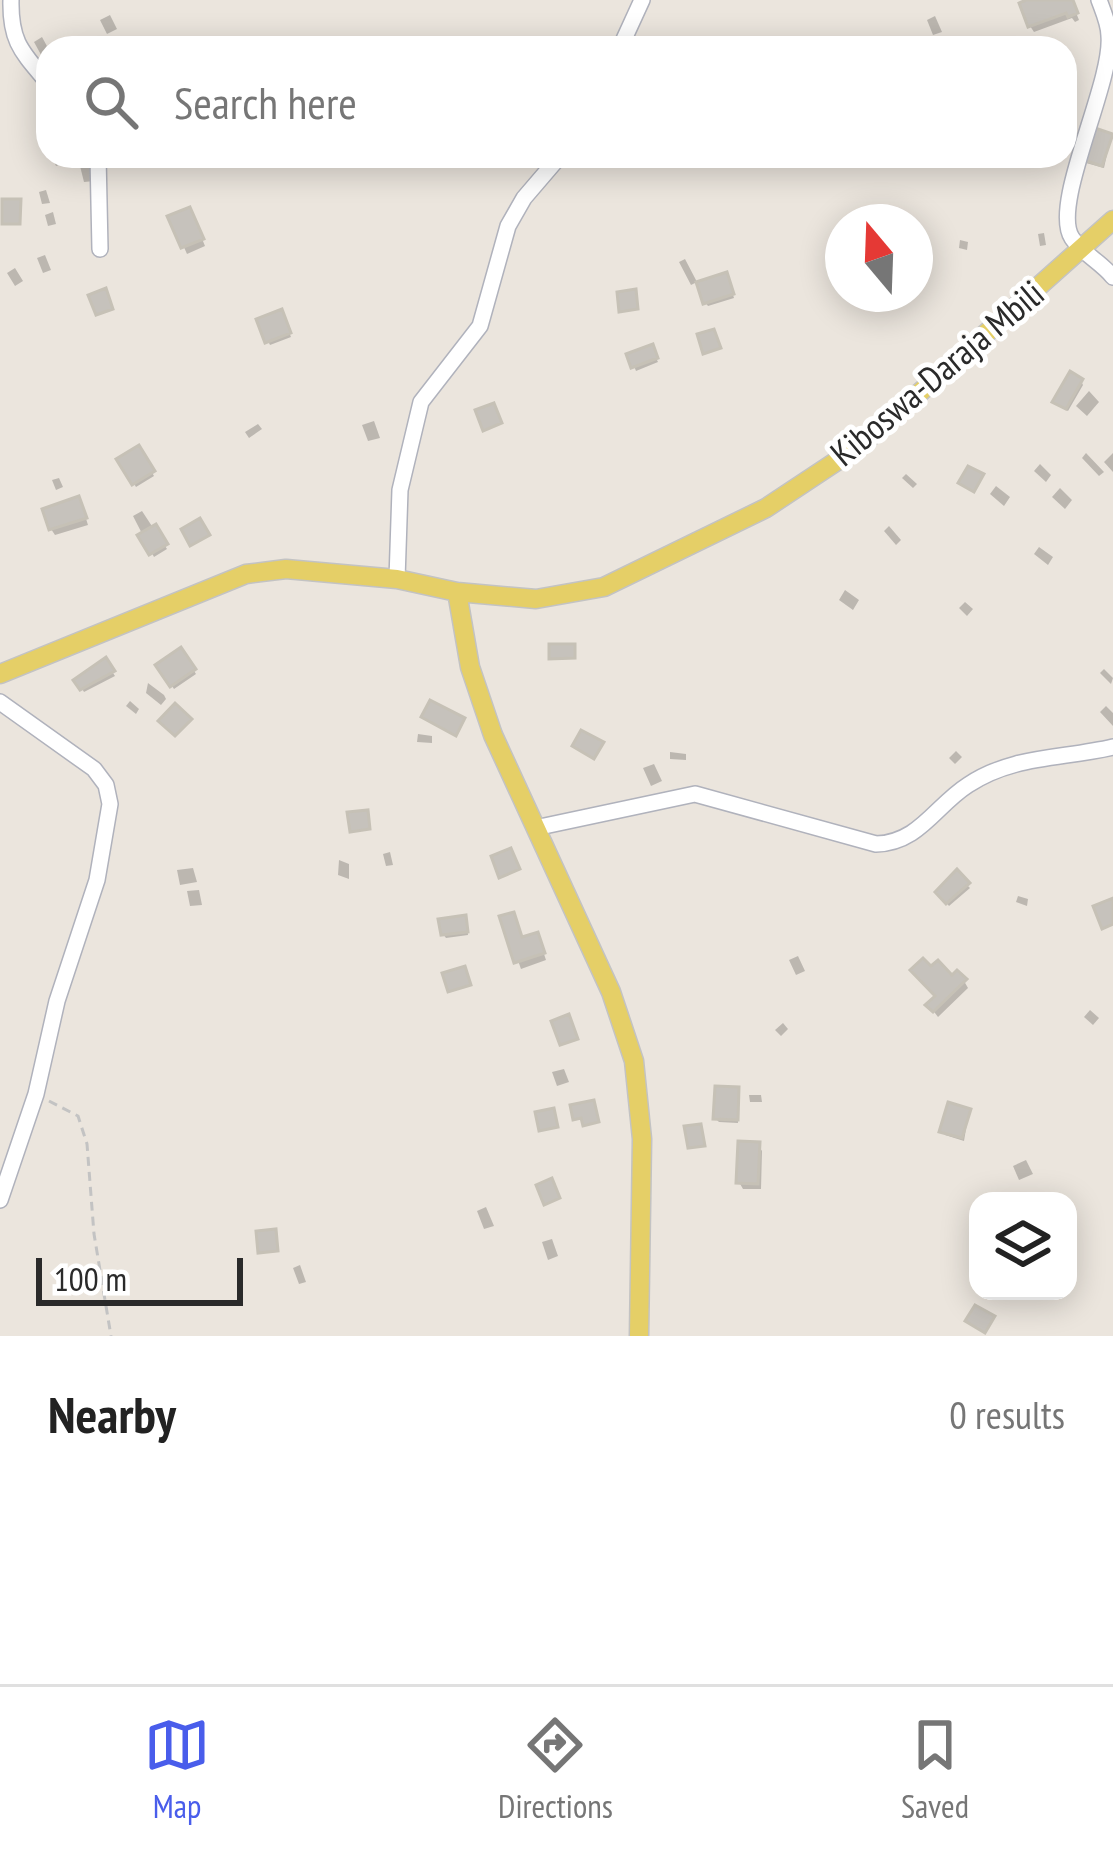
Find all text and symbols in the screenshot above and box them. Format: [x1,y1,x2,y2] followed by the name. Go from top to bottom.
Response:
[36,36,1077,168] search box
[78,69,144,135] icon: search
[174,73,357,131] text: Search here
[825,204,933,312] north arrow
[820,269,1053,476] street label: Kiboswa-Daraja Mbili
[969,1192,1077,1300] map controls
[969,1192,1077,1300] button: layers
[36,1252,243,1305] scale bar
[54,1257,127,1300] text: 100 m
[48,1381,176,1447] text: Nearby
[949,1389,1065,1440] text: 0 results
[144,1712,210,1827] tab: Map
[498,1712,613,1827] tab: Directions
[901,1712,969,1827] tab: Saved

